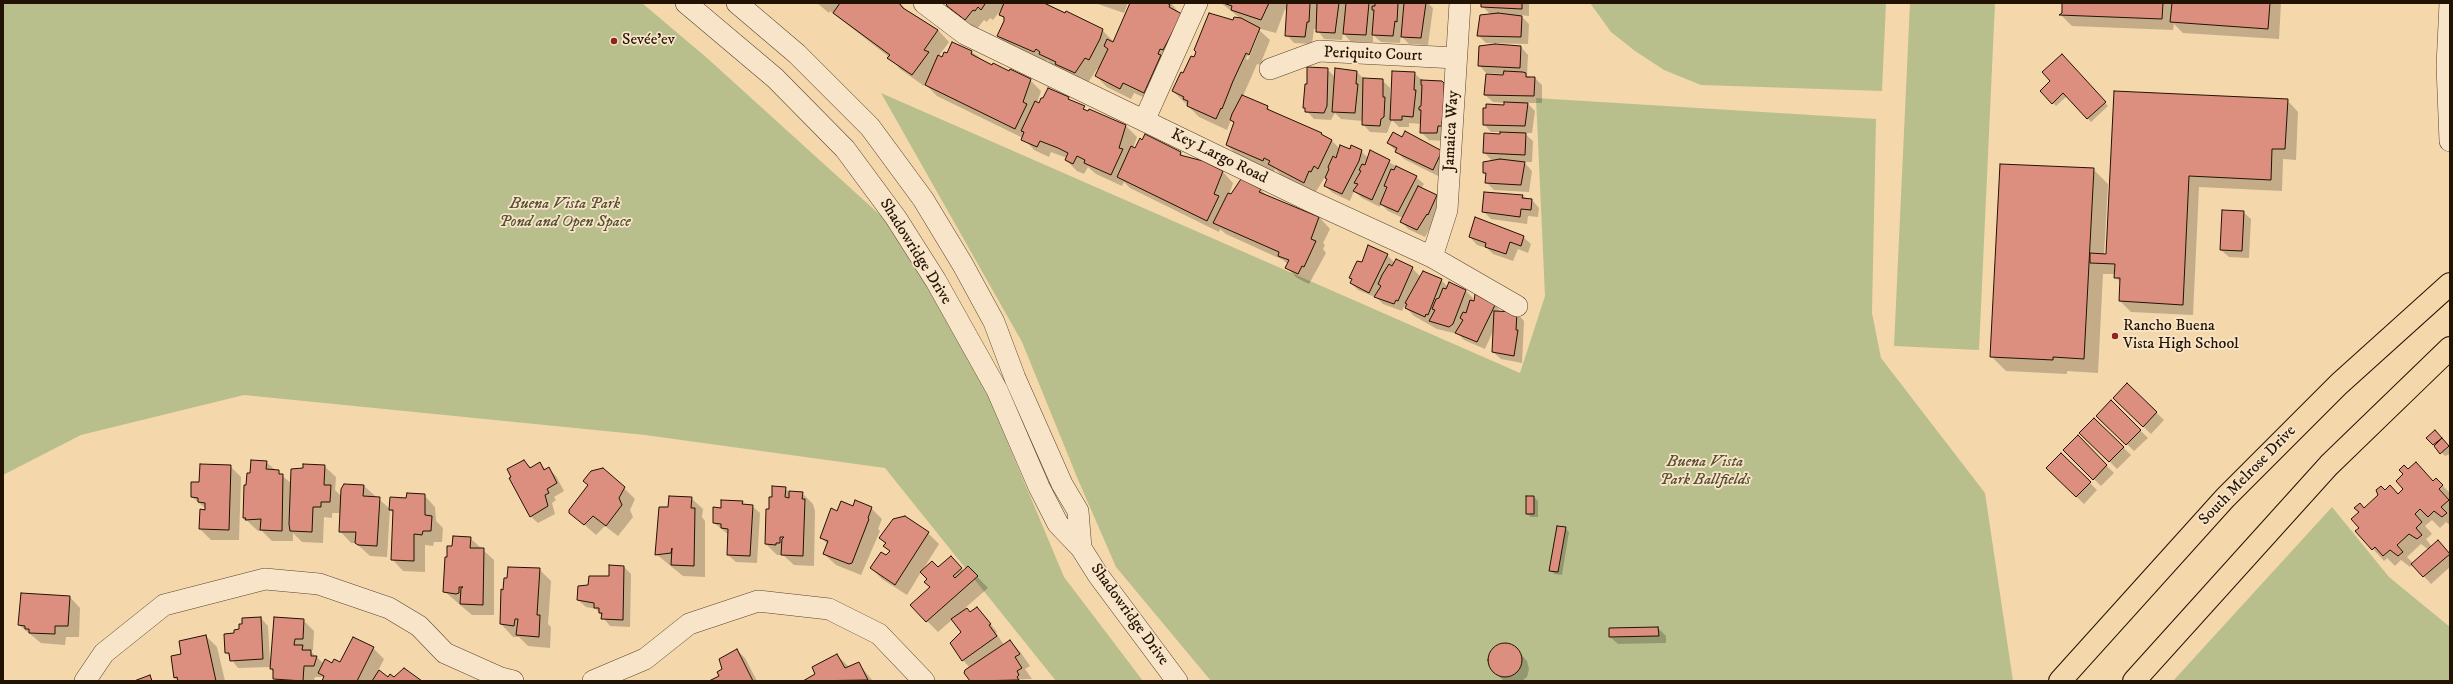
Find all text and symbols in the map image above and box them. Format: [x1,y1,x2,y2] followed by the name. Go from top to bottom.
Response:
[622,31,675,51] place label: Sevée'ev
[609,36,619,46] marker: Sevée'ev
[1323,44,1423,66] street label: Periquito Court
[1440,90,1464,172] street label: Jamaica Way
[1168,125,1270,189] street label: Key Largo Road
[499,195,631,233] park label: Buena Vista Park Pond and Open Space
[875,196,955,308] street label: Shadowridge Drive
[2123,317,2239,355] place label: Rancho Buena Vista High School
[2110,331,2120,341] marker: Rancho Buena Vista High School
[2195,422,2301,530] street label: South Melrose Drive
[1660,453,1750,491] park label: Buena Vista Park Ballfields
[1086,560,1172,670] street label: Shadowridge Drive

